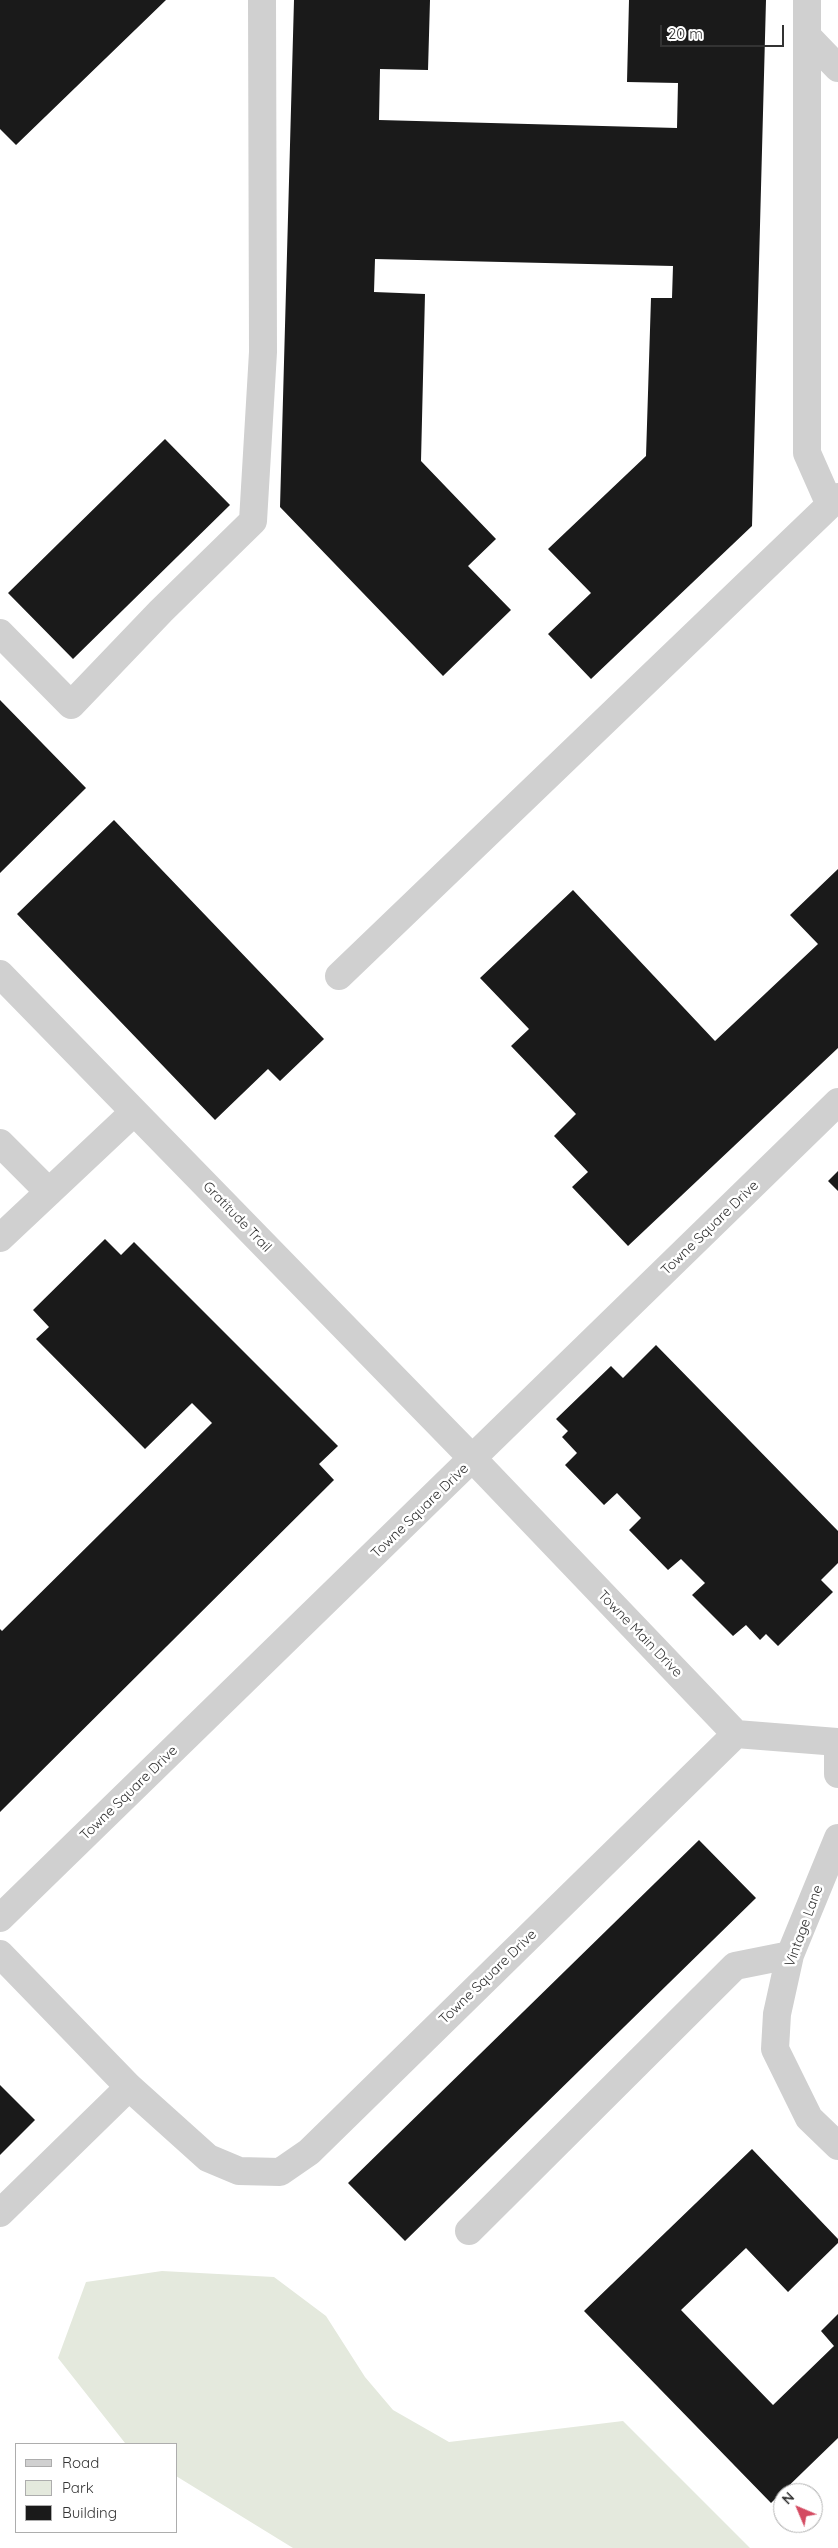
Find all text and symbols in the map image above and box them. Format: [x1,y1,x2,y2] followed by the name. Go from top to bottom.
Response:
[663,15,787,47] scale bar
[668,24,703,43] text: 20 m
[658,1177,762,1279] street label: Towne Square Drive
[199,1178,275,1256] street label: Gratitude Trail
[368,1460,472,1562] street label: Towne Square Drive
[594,1587,686,1681] street label: Towne Main Drive
[77,1742,181,1844] street label: Towne Square Drive
[781,1883,827,1969] street label: Vintage Lane
[436,1926,540,2028] street label: Towne Square Drive
[15,2443,178,2533] legend
[62,2453,99,2472] text: Road
[62,2478,94,2497] text: Park
[773,2483,823,2533] north arrow
[778,2488,798,2508] text: N
[62,2503,117,2522] text: Building

